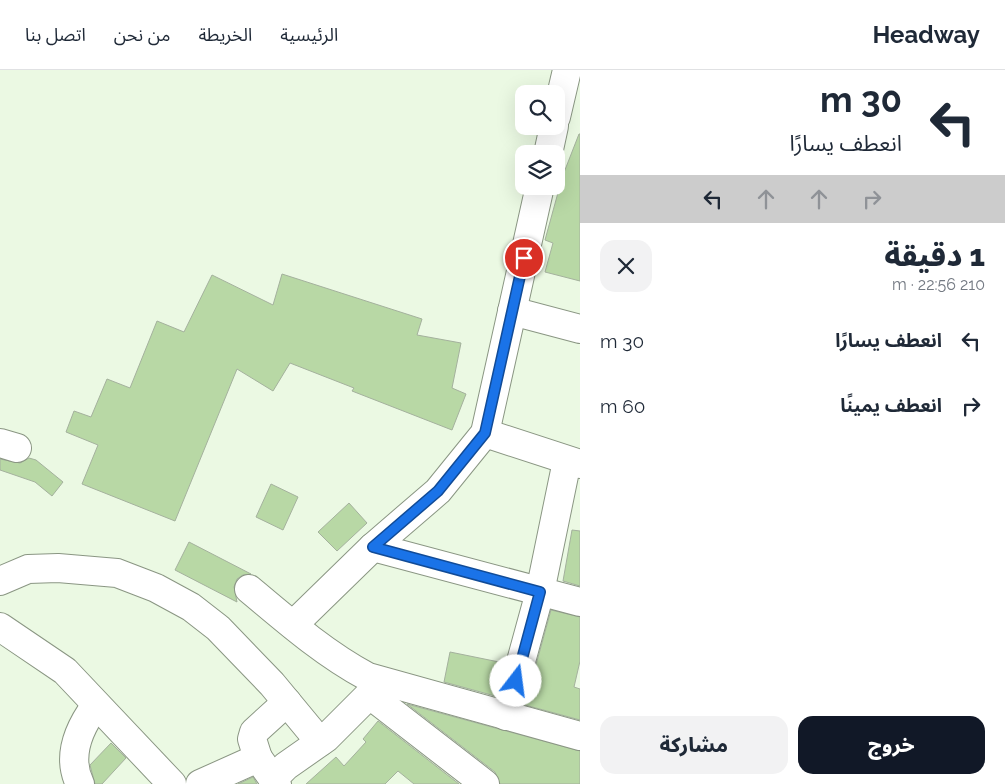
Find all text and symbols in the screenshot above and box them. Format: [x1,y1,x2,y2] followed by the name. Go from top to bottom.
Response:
[872,20,980,49] text: Headway
[25,24,86,45] text: اتصل بنا
[114,24,170,45] text: من نحن
[198,24,252,45] text: الخريطة
[280,24,338,45] text: الرئيسية
[820,79,902,120] text: 30 m
[515,85,565,195] map controls
[515,85,565,135] button: search
[920,90,985,155] icon: left
[790,130,902,156] text: انعطف يسارًا
[515,145,565,195] button: layers
[699,185,727,213] icon: left
[752,185,780,213] icon: ahead
[805,185,833,213] icon: ahead
[858,185,886,213] icon: right
[503,237,545,279] pin
[884,238,985,273] text: 1 دقيقة
[600,240,652,292] button: close
[510,244,538,272] icon: arrive
[892,275,985,294] text: 210 m · 22:56
[957,327,985,355] icon: left
[835,329,942,351] text: انعطف يسارًا
[600,330,644,352] text: 30 m
[957,392,985,420] icon: right
[840,394,942,416] text: انعطف يمينًا
[600,395,645,417] text: 60 m
[489,654,541,706] position arrow
[600,716,788,774] button: مشاركة
[798,716,985,774] button: خروج

